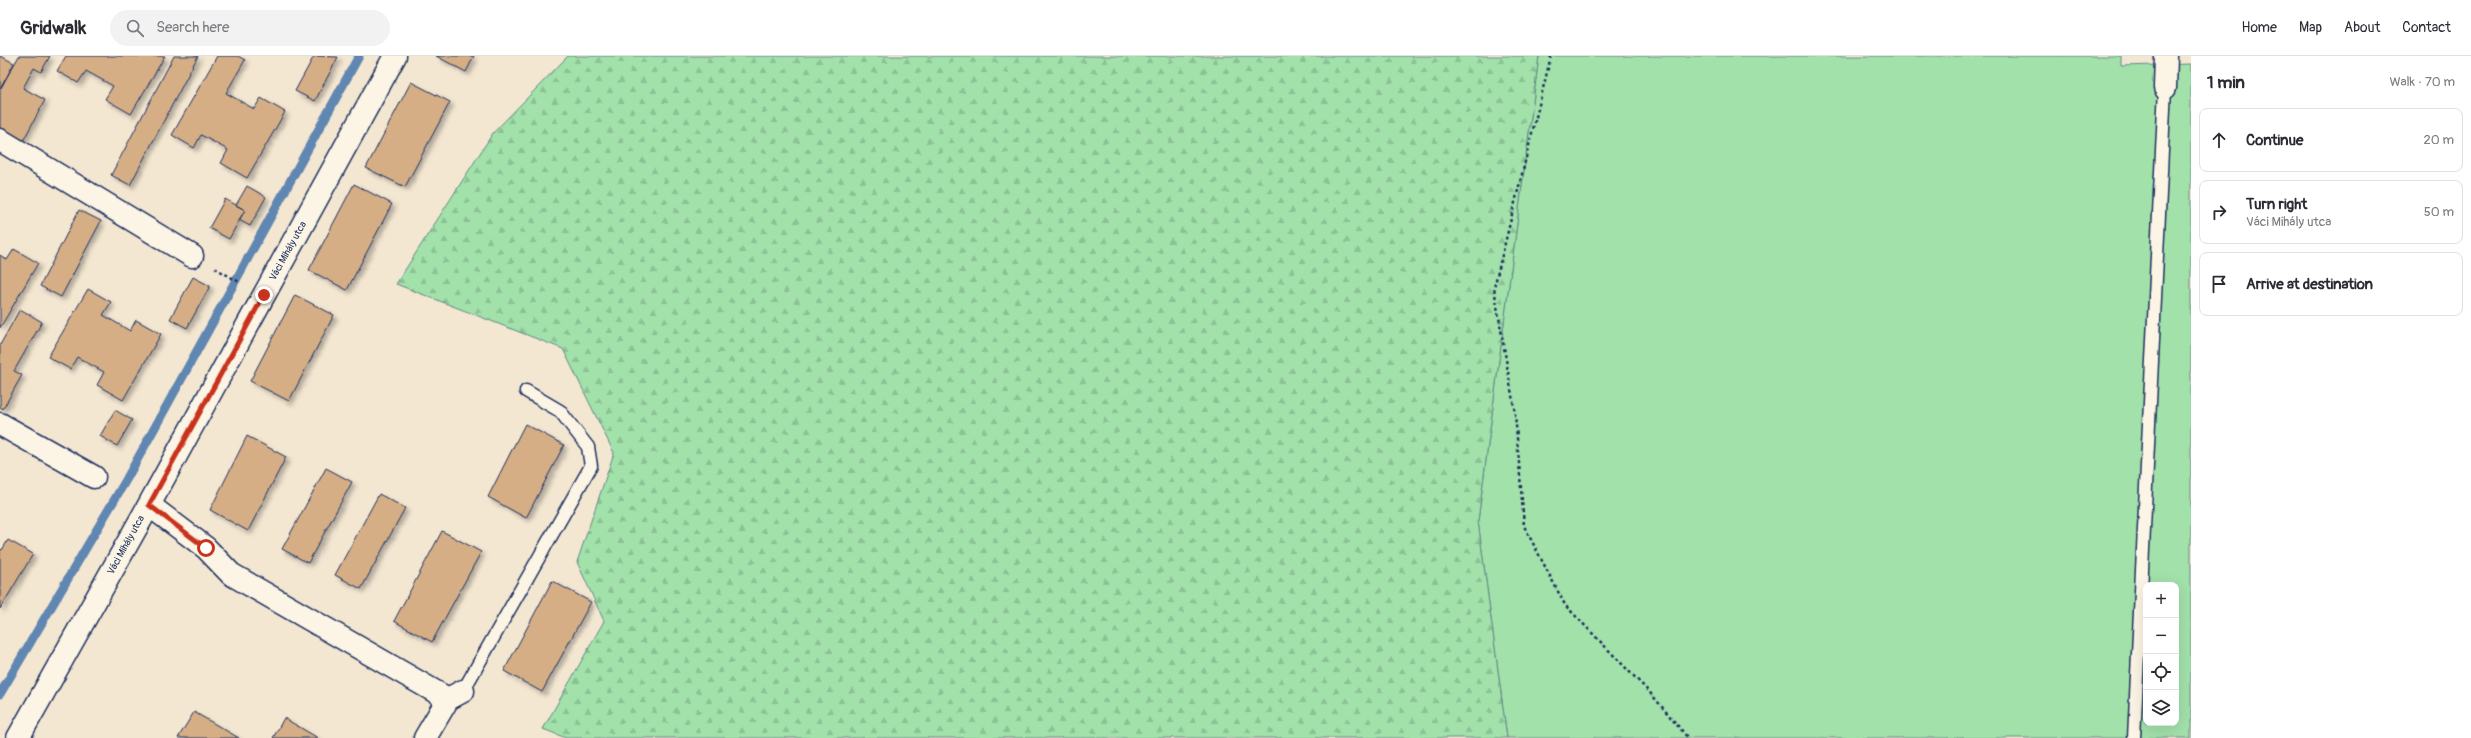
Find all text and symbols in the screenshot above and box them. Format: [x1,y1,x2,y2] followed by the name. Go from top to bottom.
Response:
[110,10,390,46] search box
[20,16,86,40] text: Gridwalk
[124,17,146,39] icon: search
[156,18,229,37] text: Search here
[2242,19,2277,36] text: Home
[2299,19,2322,36] text: Map
[2344,19,2380,36] text: About
[2402,19,2451,36] text: Contact
[2207,72,2245,93] text: 1 min
[2389,74,2455,90] text: Walk · 70 m
[2208,129,2230,151] icon: ahead
[2246,131,2304,150] text: Continue
[2423,132,2454,148] text: 20 m
[2246,195,2307,214] text: Turn right
[2208,201,2230,223] icon: right
[2424,204,2454,220] text: 50 m
[2246,214,2331,230] text: Váci Mihály utca
[267,219,309,283] street label: Váci Mihály utca
[2208,273,2230,295] icon: arrive
[2246,275,2373,294] text: Arrive at destination
[255,286,273,304] route end
[105,513,147,577] street label: Váci Mihály utca
[197,539,215,557] route start
[2143,582,2179,726] map controls
[2143,582,2179,618] button: +
[2143,618,2179,654] button: −
[2143,654,2179,690] button: locate
[2143,690,2179,726] button: layers

